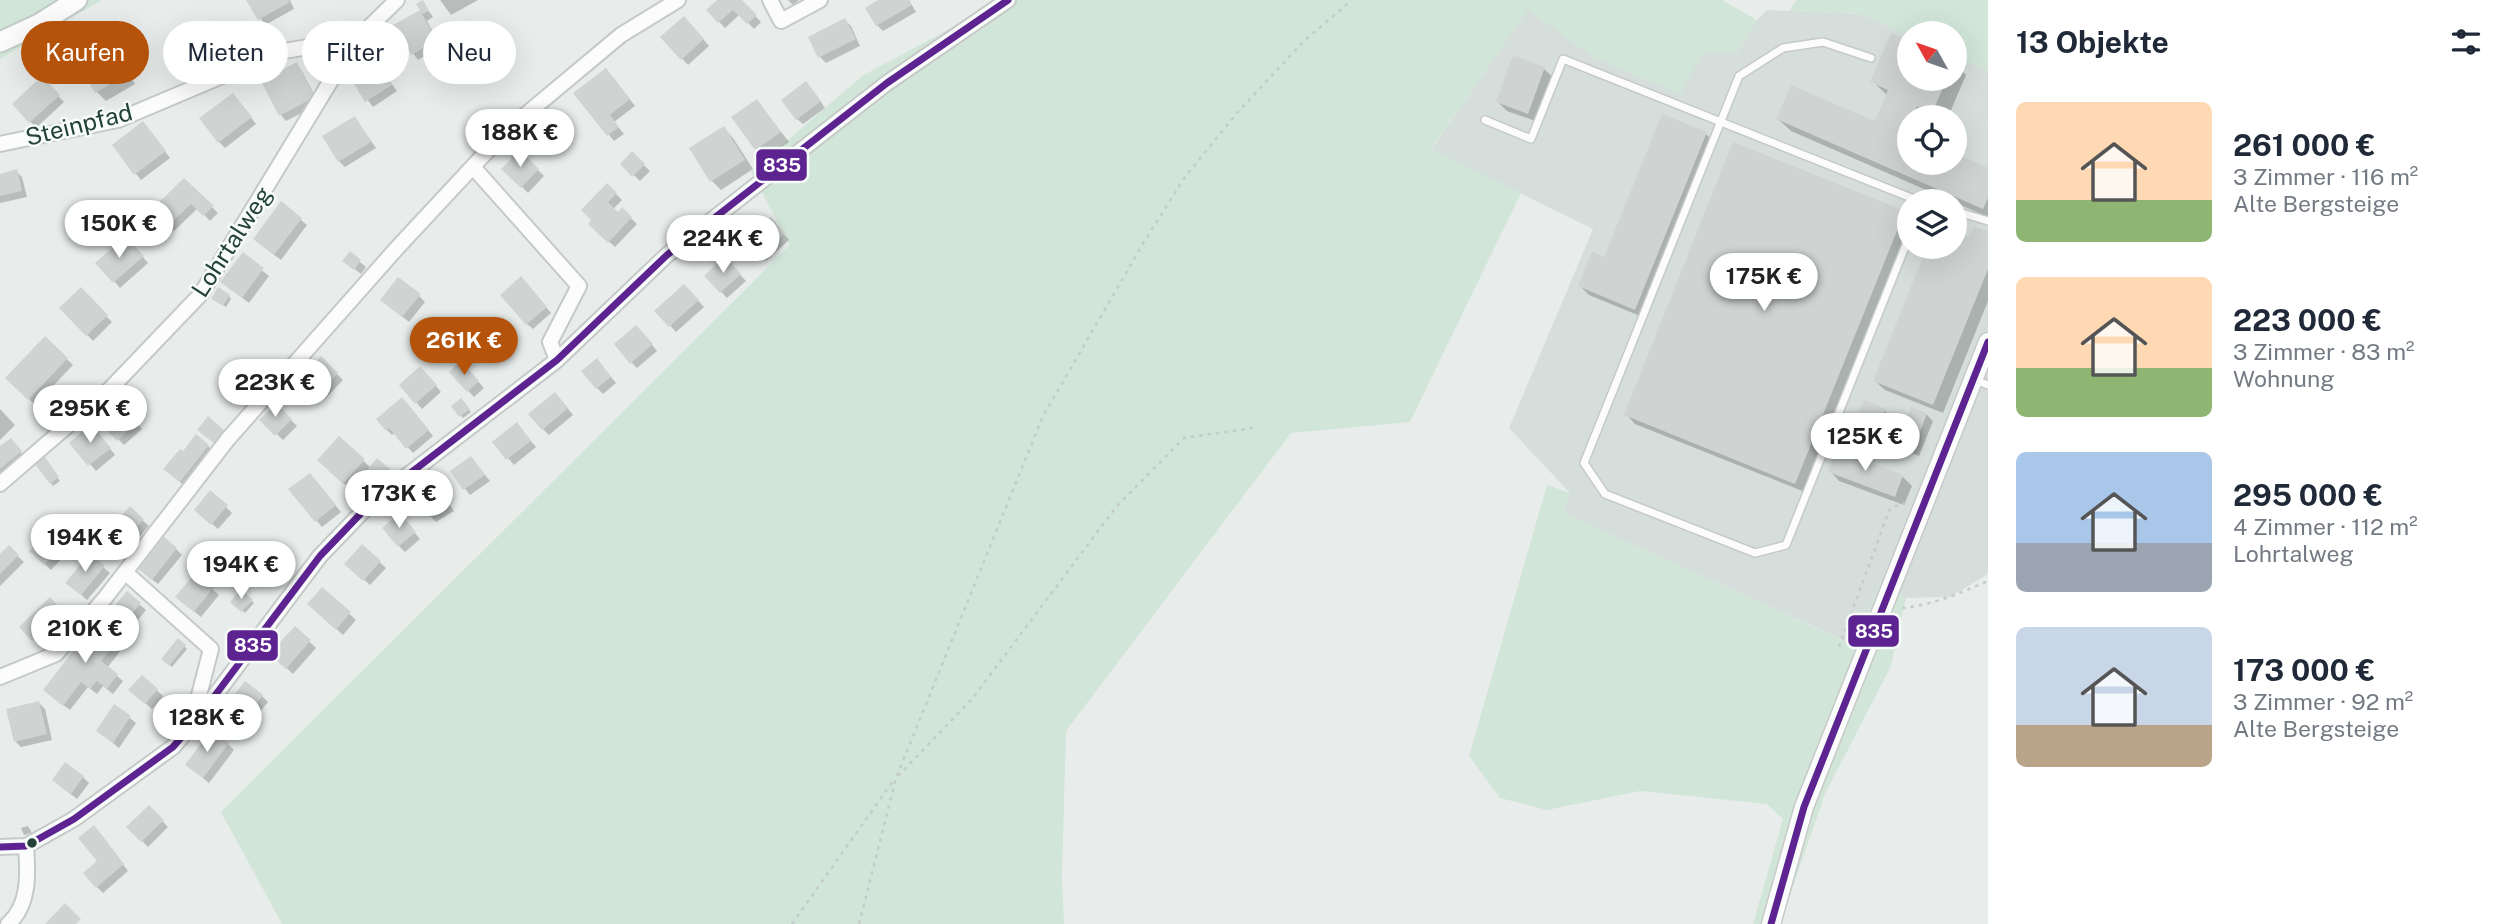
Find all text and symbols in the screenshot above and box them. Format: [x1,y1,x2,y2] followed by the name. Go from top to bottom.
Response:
[21,21,149,84] chip: Kaufen
[163,21,288,84] chip: Mieten
[302,21,409,84] chip: Filter
[423,21,516,84] chip: Neu
[1897,21,1967,91] north arrow
[1897,21,1967,259] map controls
[2447,23,2485,61] icon: filters
[2016,24,2169,60] text: 13 Objekte
[22,97,135,151] street label: Steinpfad
[1897,105,1967,175] button: locate
[463,110,577,169] pin: 188K €
[481,118,559,145] text: 188K €
[2233,127,2376,163] text: 261 000 €
[2072,130,2156,214] icon: home
[755,148,808,182] line badge: 835
[763,154,801,176] text: 835
[2233,163,2418,190] text: 3 Zimmer · 116 m²
[185,181,277,302] street label: Lohrtalweg
[1897,189,1967,259] button: layers
[2233,190,2399,217] text: Alte Bergsteige
[62,201,176,260] pin: 150K €
[81,209,157,236] text: 150K €
[666,216,780,275] pin: 224K €
[683,224,763,251] text: 224K €
[1707,254,1821,313] pin: 175K €
[1726,262,1802,289] text: 175K €
[2233,302,2382,338] text: 223 000 €
[2072,305,2156,389] icon: home
[407,318,521,377] pin: 261K €
[426,326,502,353] text: 261K €
[2233,338,2414,365] text: 3 Zimmer · 83 m²
[218,360,332,419] pin: 223K €
[2233,365,2335,392] text: Wohnung
[234,368,316,395] text: 223K €
[33,386,147,445] pin: 295K €
[49,394,131,421] text: 295K €
[1808,414,1922,473] pin: 125K €
[1827,422,1903,449] text: 125K €
[342,470,456,530] pin: 173K €
[2233,477,2383,513] text: 295 000 €
[361,479,437,506] text: 173K €
[2072,480,2156,564] icon: home
[2233,513,2418,540] text: 4 Zimmer · 112 m²
[28,514,142,574] pin: 194K €
[47,523,123,550] text: 194K €
[2233,540,2354,567] text: Lohrtalweg
[184,542,298,601] pin: 194K €
[203,550,279,577] text: 194K €
[28,606,142,665] pin: 210K €
[47,614,123,641] text: 210K €
[1847,614,1900,648] line badge: 835
[1855,620,1893,642] text: 835
[226,629,279,662] line badge: 835
[234,634,272,656] text: 835
[2233,652,2375,688] text: 173 000 €
[2072,655,2156,739] icon: home
[2233,688,2413,715] text: 3 Zimmer · 92 m²
[150,694,264,754] pin: 128K €
[169,703,245,730] text: 128K €
[2233,715,2399,742] text: Alte Bergsteige
[25,836,39,850] unlabelled marker

